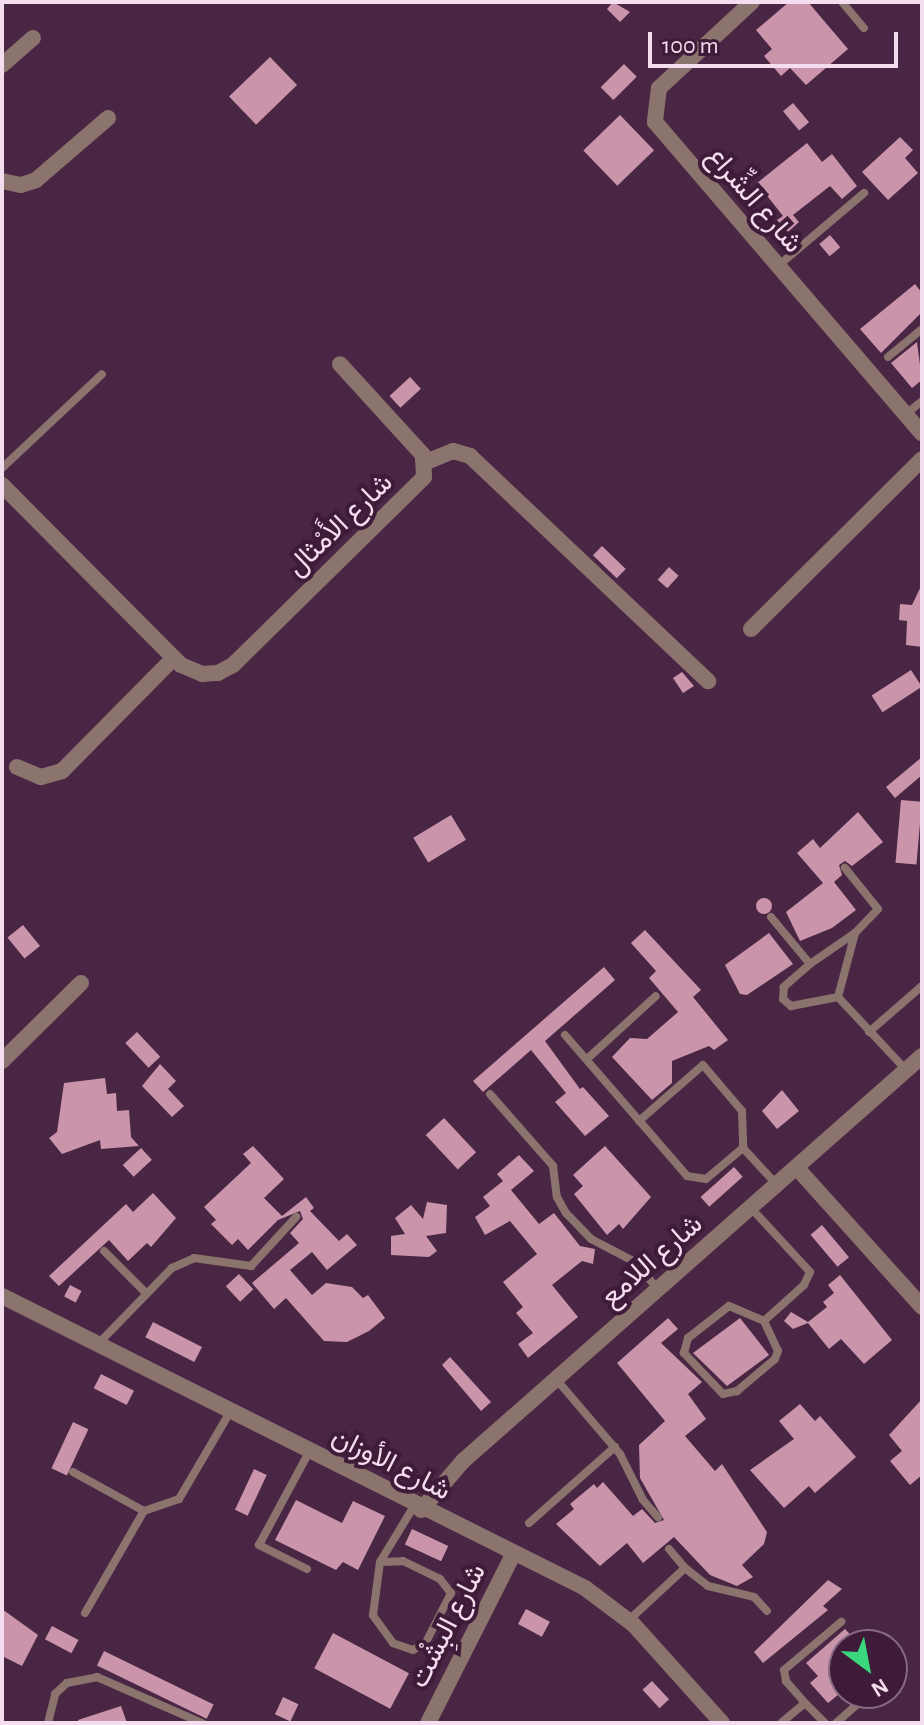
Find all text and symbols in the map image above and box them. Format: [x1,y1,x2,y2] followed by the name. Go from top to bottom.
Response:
[652,16,902,66] scale bar
[662,34,719,58] text: 100 m
[698,140,810,260] street label: شارع الشِّراع
[280,466,400,584] street label: شارع الأَمْثال
[594,1208,710,1314] street label: شارع اللامع
[326,1420,456,1508] street label: شارع الأوزان
[402,1558,494,1694] street label: شارع البِشْت
[828,1629,908,1709] north arrow
[867,1674,892,1701] text: N

